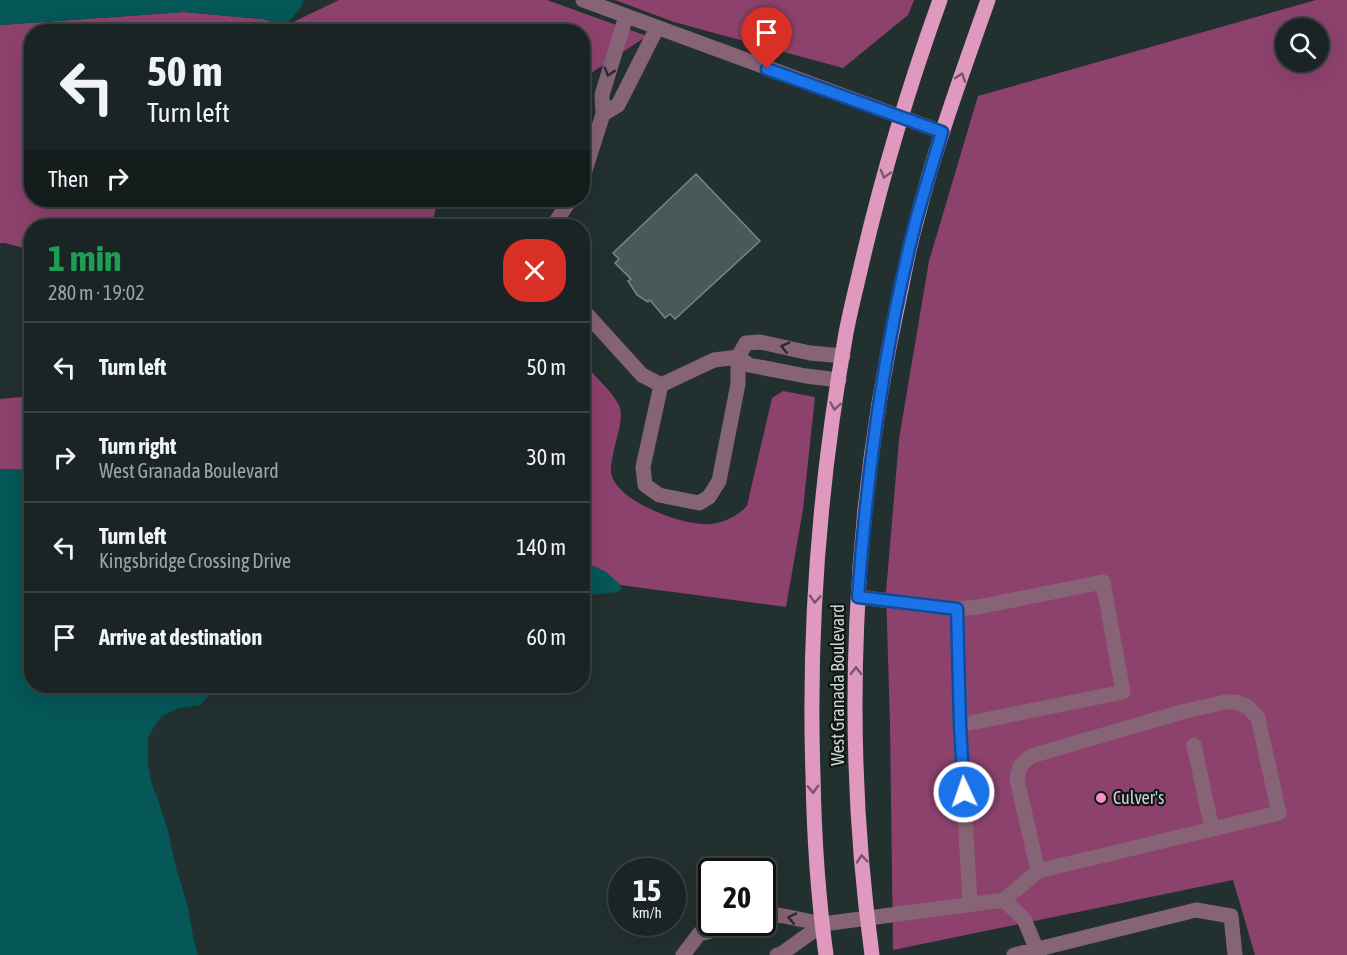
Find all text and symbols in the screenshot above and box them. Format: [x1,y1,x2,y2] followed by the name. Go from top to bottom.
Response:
[741,7,792,69] pin
[750,16,783,49] icon: arrive
[1275,18,1329,72] map controls
[1275,18,1329,72] button: search
[147,47,222,95] text: 50 m
[48,48,126,126] icon: left
[604,66,616,77] one-way arrow
[954,72,967,83] one-way arrow
[147,97,230,128] text: Turn left
[101,162,134,195] icon: right
[48,166,89,192] text: Then
[880,168,892,179] one-way arrow
[48,237,122,279] text: 1 min
[503,239,566,302] button: close
[48,281,145,304] text: 280 m · 19:02
[780,342,790,355] one-way arrow
[48,351,81,384] icon: left
[99,354,166,380] text: Turn left
[526,354,566,380] text: 50 m
[830,401,842,410] one-way arrow
[99,433,176,459] text: Turn right
[48,441,81,474] icon: right
[526,444,566,470] text: 30 m
[99,459,279,482] text: West Granada Boulevard
[99,523,166,549] text: Turn left
[48,531,81,564] icon: left
[516,534,566,560] text: 140 m
[99,549,291,572] text: Kingsbridge Crossing Drive
[808,595,821,604] one-way arrow
[827,604,848,766] street label: West Granada Boulevard
[48,621,81,654] icon: arrive
[99,624,262,650] text: Arrive at destination
[526,624,566,650] text: 60 m
[850,666,862,675] one-way arrow
[932,760,996,824] position arrow
[807,785,819,794] one-way arrow
[1113,787,1164,808] place label: Culver's
[1094,791,1108,805] marker: Culver's
[856,855,869,864] one-way arrow
[698,858,776,936] speed limit sign: 20
[633,873,661,907] text: 15
[632,904,662,921] text: km/h
[788,912,798,925] one-way arrow

